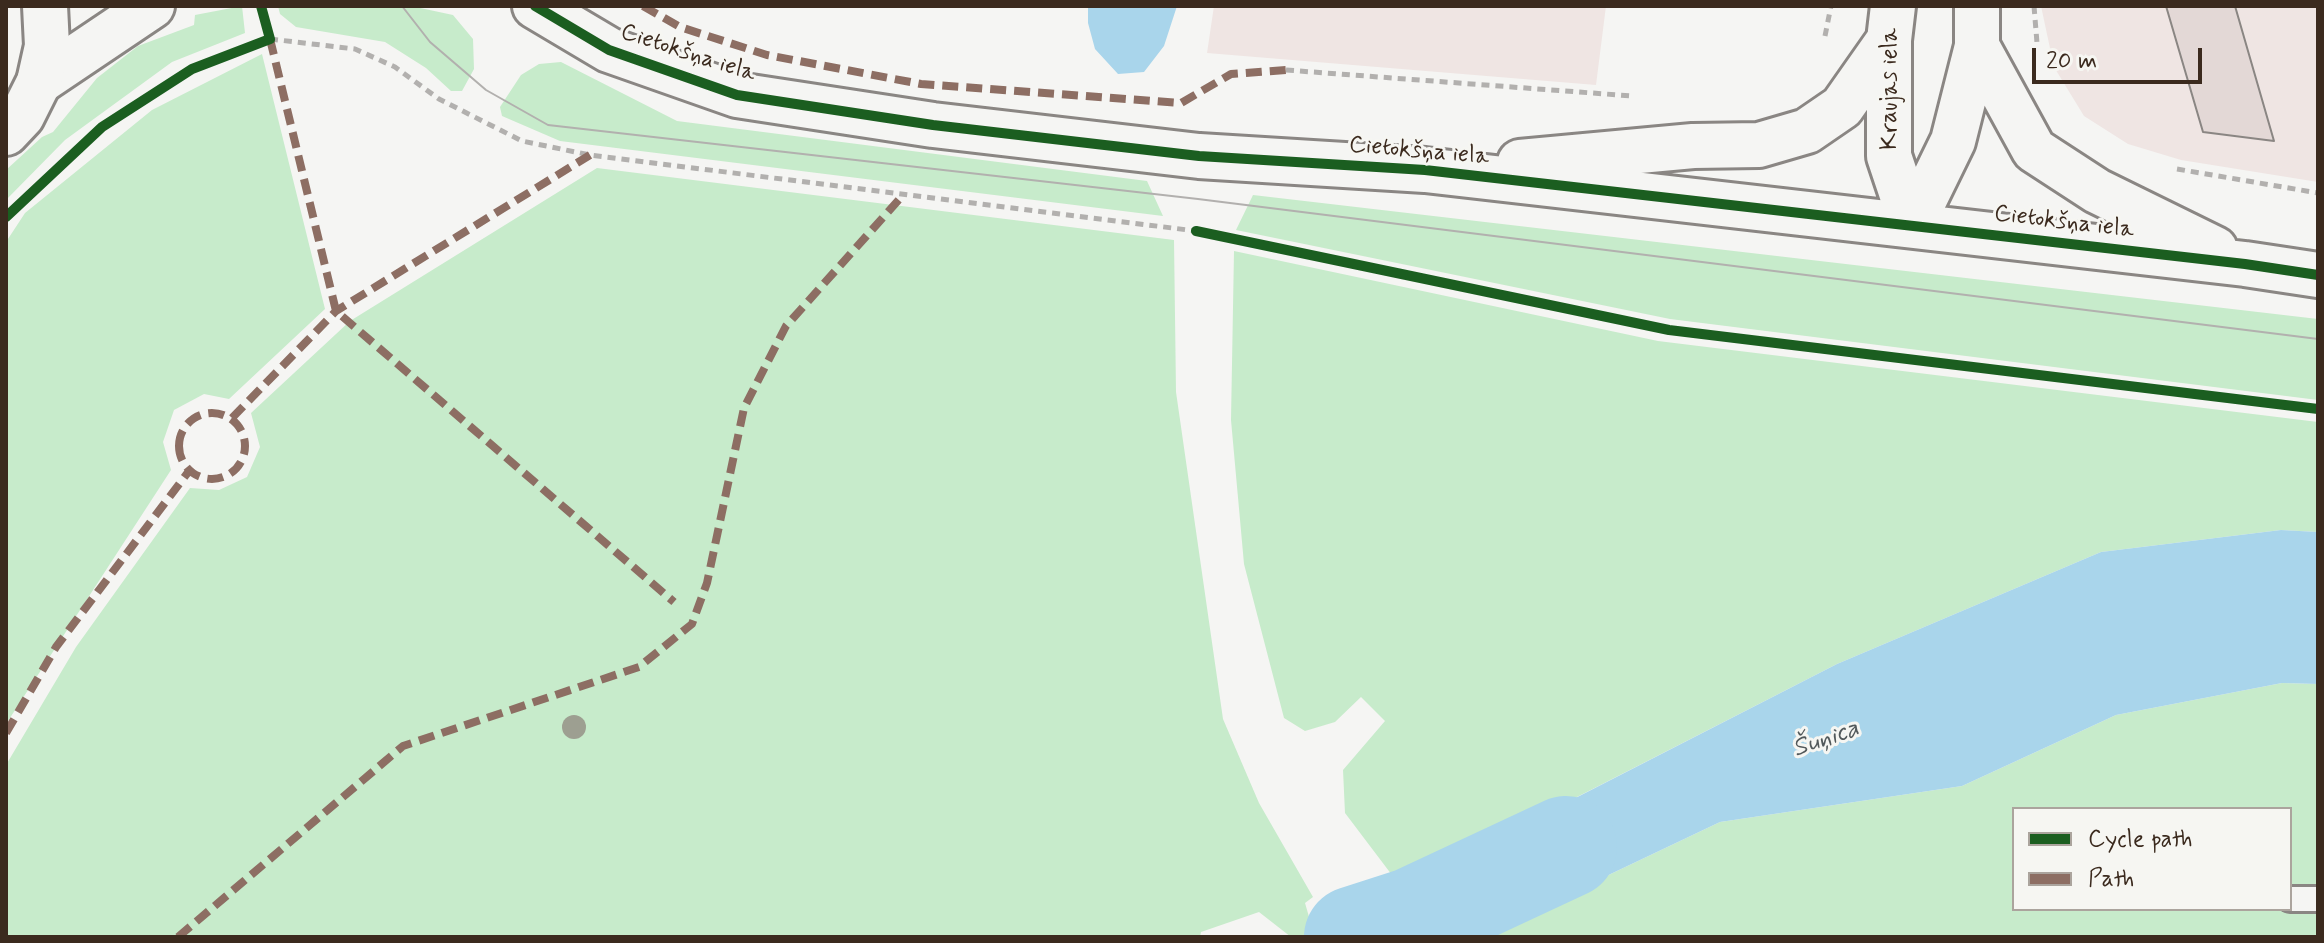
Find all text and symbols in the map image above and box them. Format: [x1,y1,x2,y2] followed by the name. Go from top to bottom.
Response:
[617,19,759,89] street label: Cietokšņa iela
[1877,28,1905,150] street label: Kraujas iela
[2036,32,2206,82] scale bar
[2046,46,2097,77] text: 20 m
[1348,132,1490,172] street label: Cietokšņa iela
[1992,200,2136,246] street label: Cietokšņa iela
[1789,714,1863,766] water label: Šuņica
[2012,807,2292,911] legend
[2088,824,2193,855] text: Cycle path
[2088,864,2134,895] text: Path

